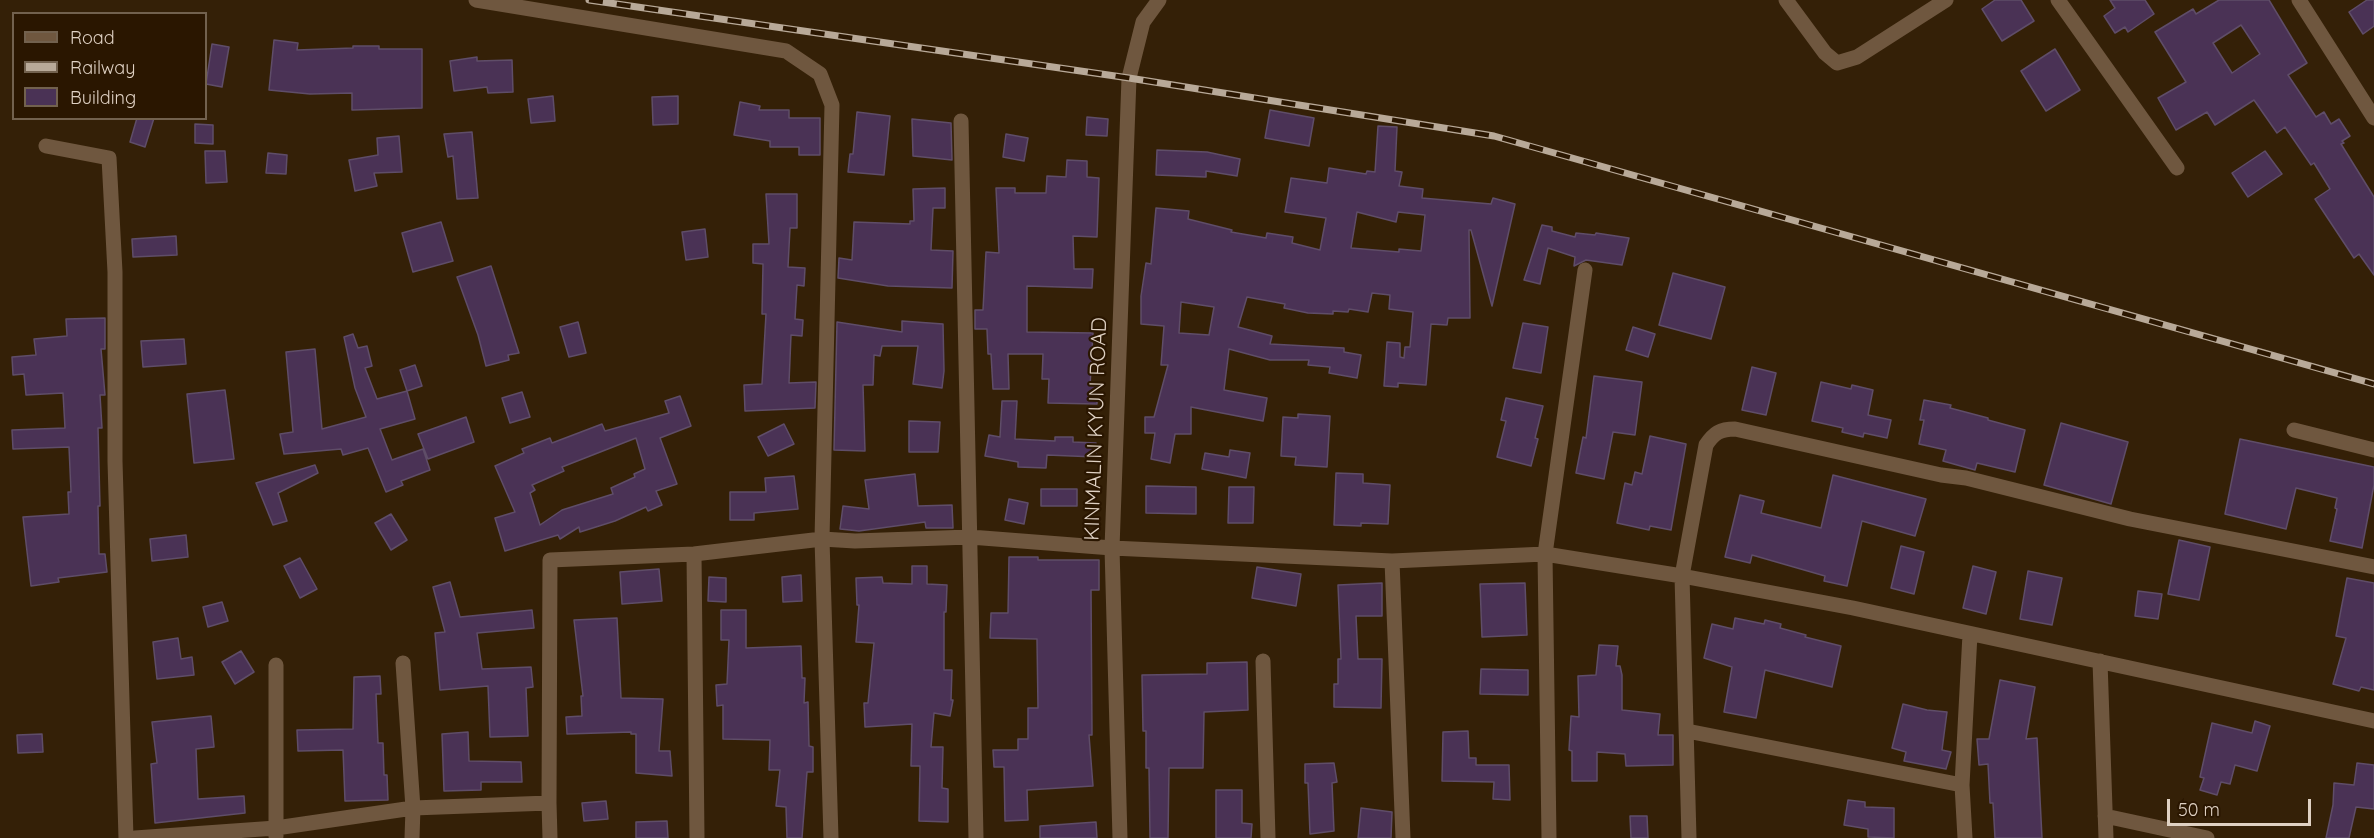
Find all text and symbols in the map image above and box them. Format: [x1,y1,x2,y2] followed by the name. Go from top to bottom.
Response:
[12,12,207,120] legend
[70,26,115,49] text: Road
[70,56,136,79] text: Railway
[70,86,136,109] text: Building
[1080,317,1112,541] street label: KINMALIN KYUN ROAD
[2170,787,2314,825] scale bar
[2178,798,2220,821] text: 50 m

